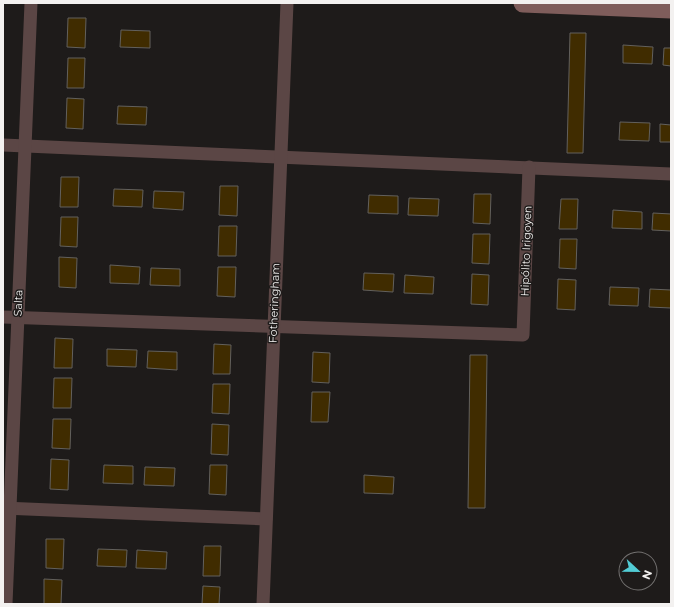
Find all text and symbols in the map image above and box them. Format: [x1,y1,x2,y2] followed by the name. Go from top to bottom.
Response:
[517,205,535,297] street label: Hipólito Irigoyen
[266,263,282,343] street label: Fotheringham
[11,289,25,317] street label: Salta
[618,551,658,591] north arrow
[639,568,655,581] text: N

